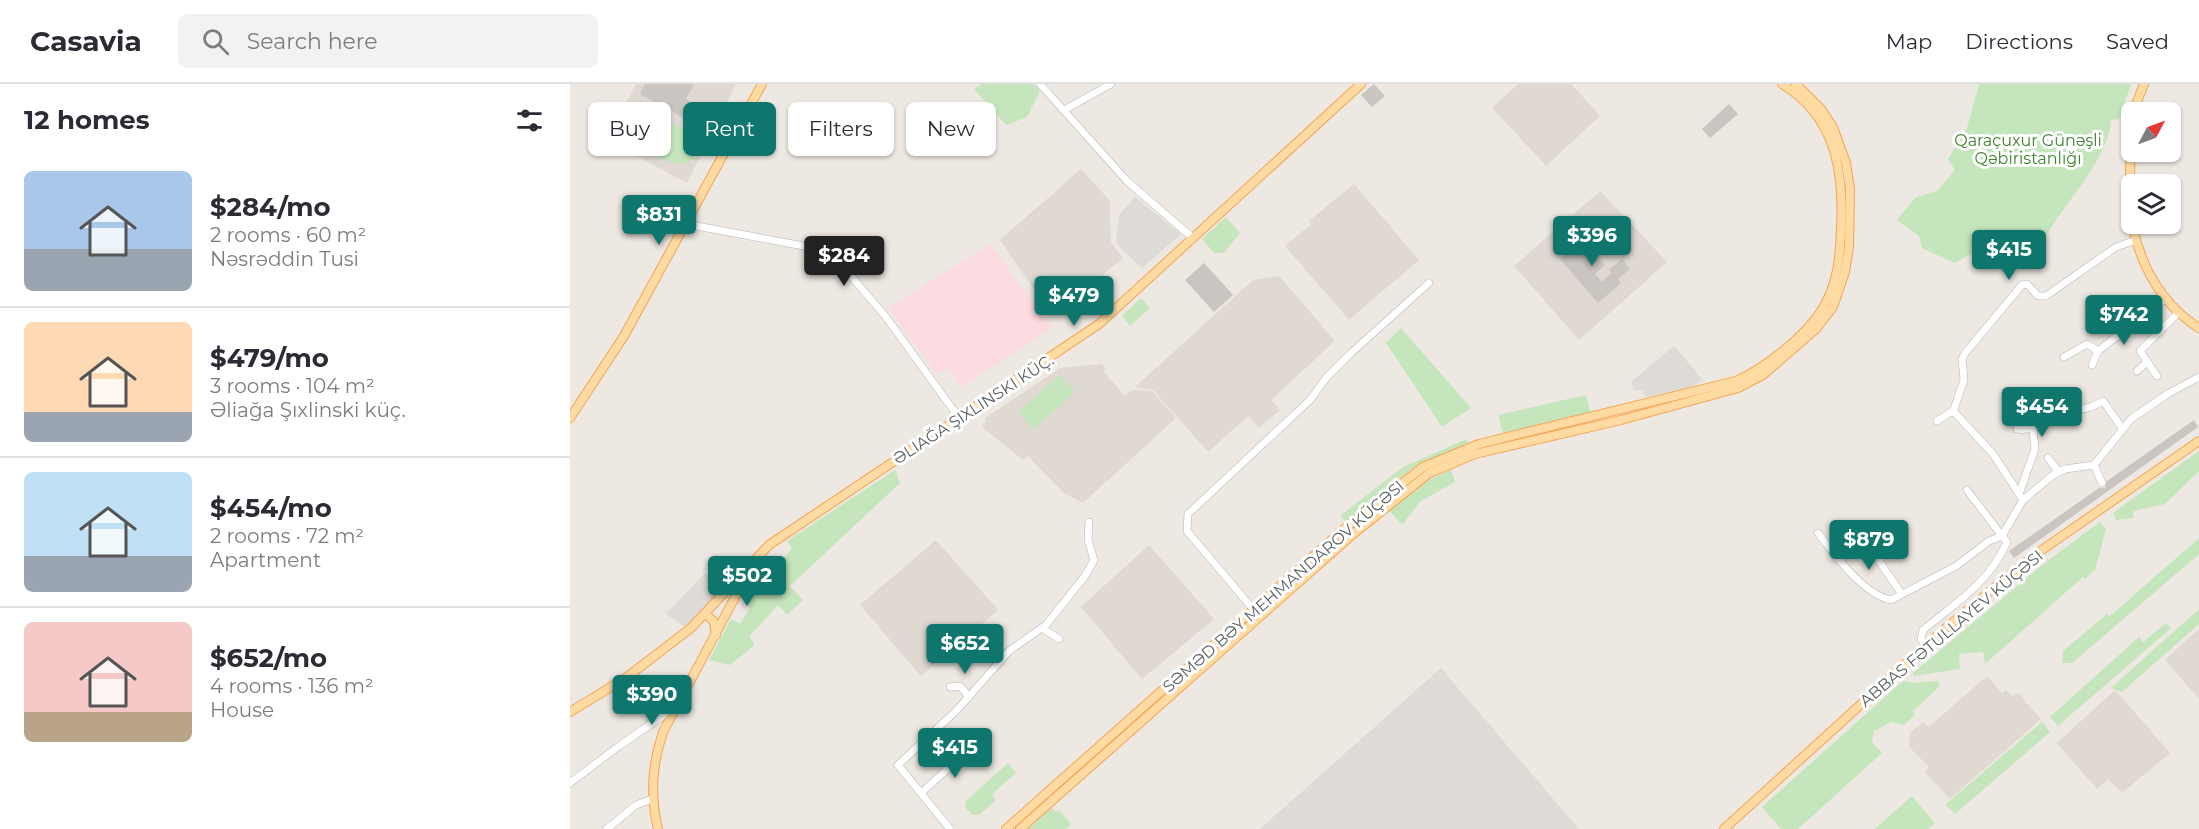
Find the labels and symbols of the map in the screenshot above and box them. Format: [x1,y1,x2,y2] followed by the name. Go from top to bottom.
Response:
[2121,102,2181,162] north arrow
[1954,131,2102,168] park label: Qaraçuxur Günəşli Qəbiristanlığı
[623,195,695,246] pin: $831
[1556,216,1628,267] pin: $396
[1973,230,2045,281] pin: $415
[808,236,880,287] pin: $284
[1038,276,1110,327] pin: $479
[2088,295,2160,346] pin: $742
[889,350,1057,468] street label: ƏLIAĞA ŞIXLINSKI KÜÇ.
[2006,387,2078,438] pin: $454
[1158,476,1408,696] street label: SƏMƏD BƏY MEHMANDAROV KÜÇƏSI
[1833,520,1905,571] pin: $879
[1855,545,2047,711] street label: ABBAS FƏTULLAYEV KÜÇƏSI
[711,556,783,607] pin: $502
[929,624,1001,675] pin: $652
[616,675,688,726] pin: $390
[919,728,991,779] pin: $415

